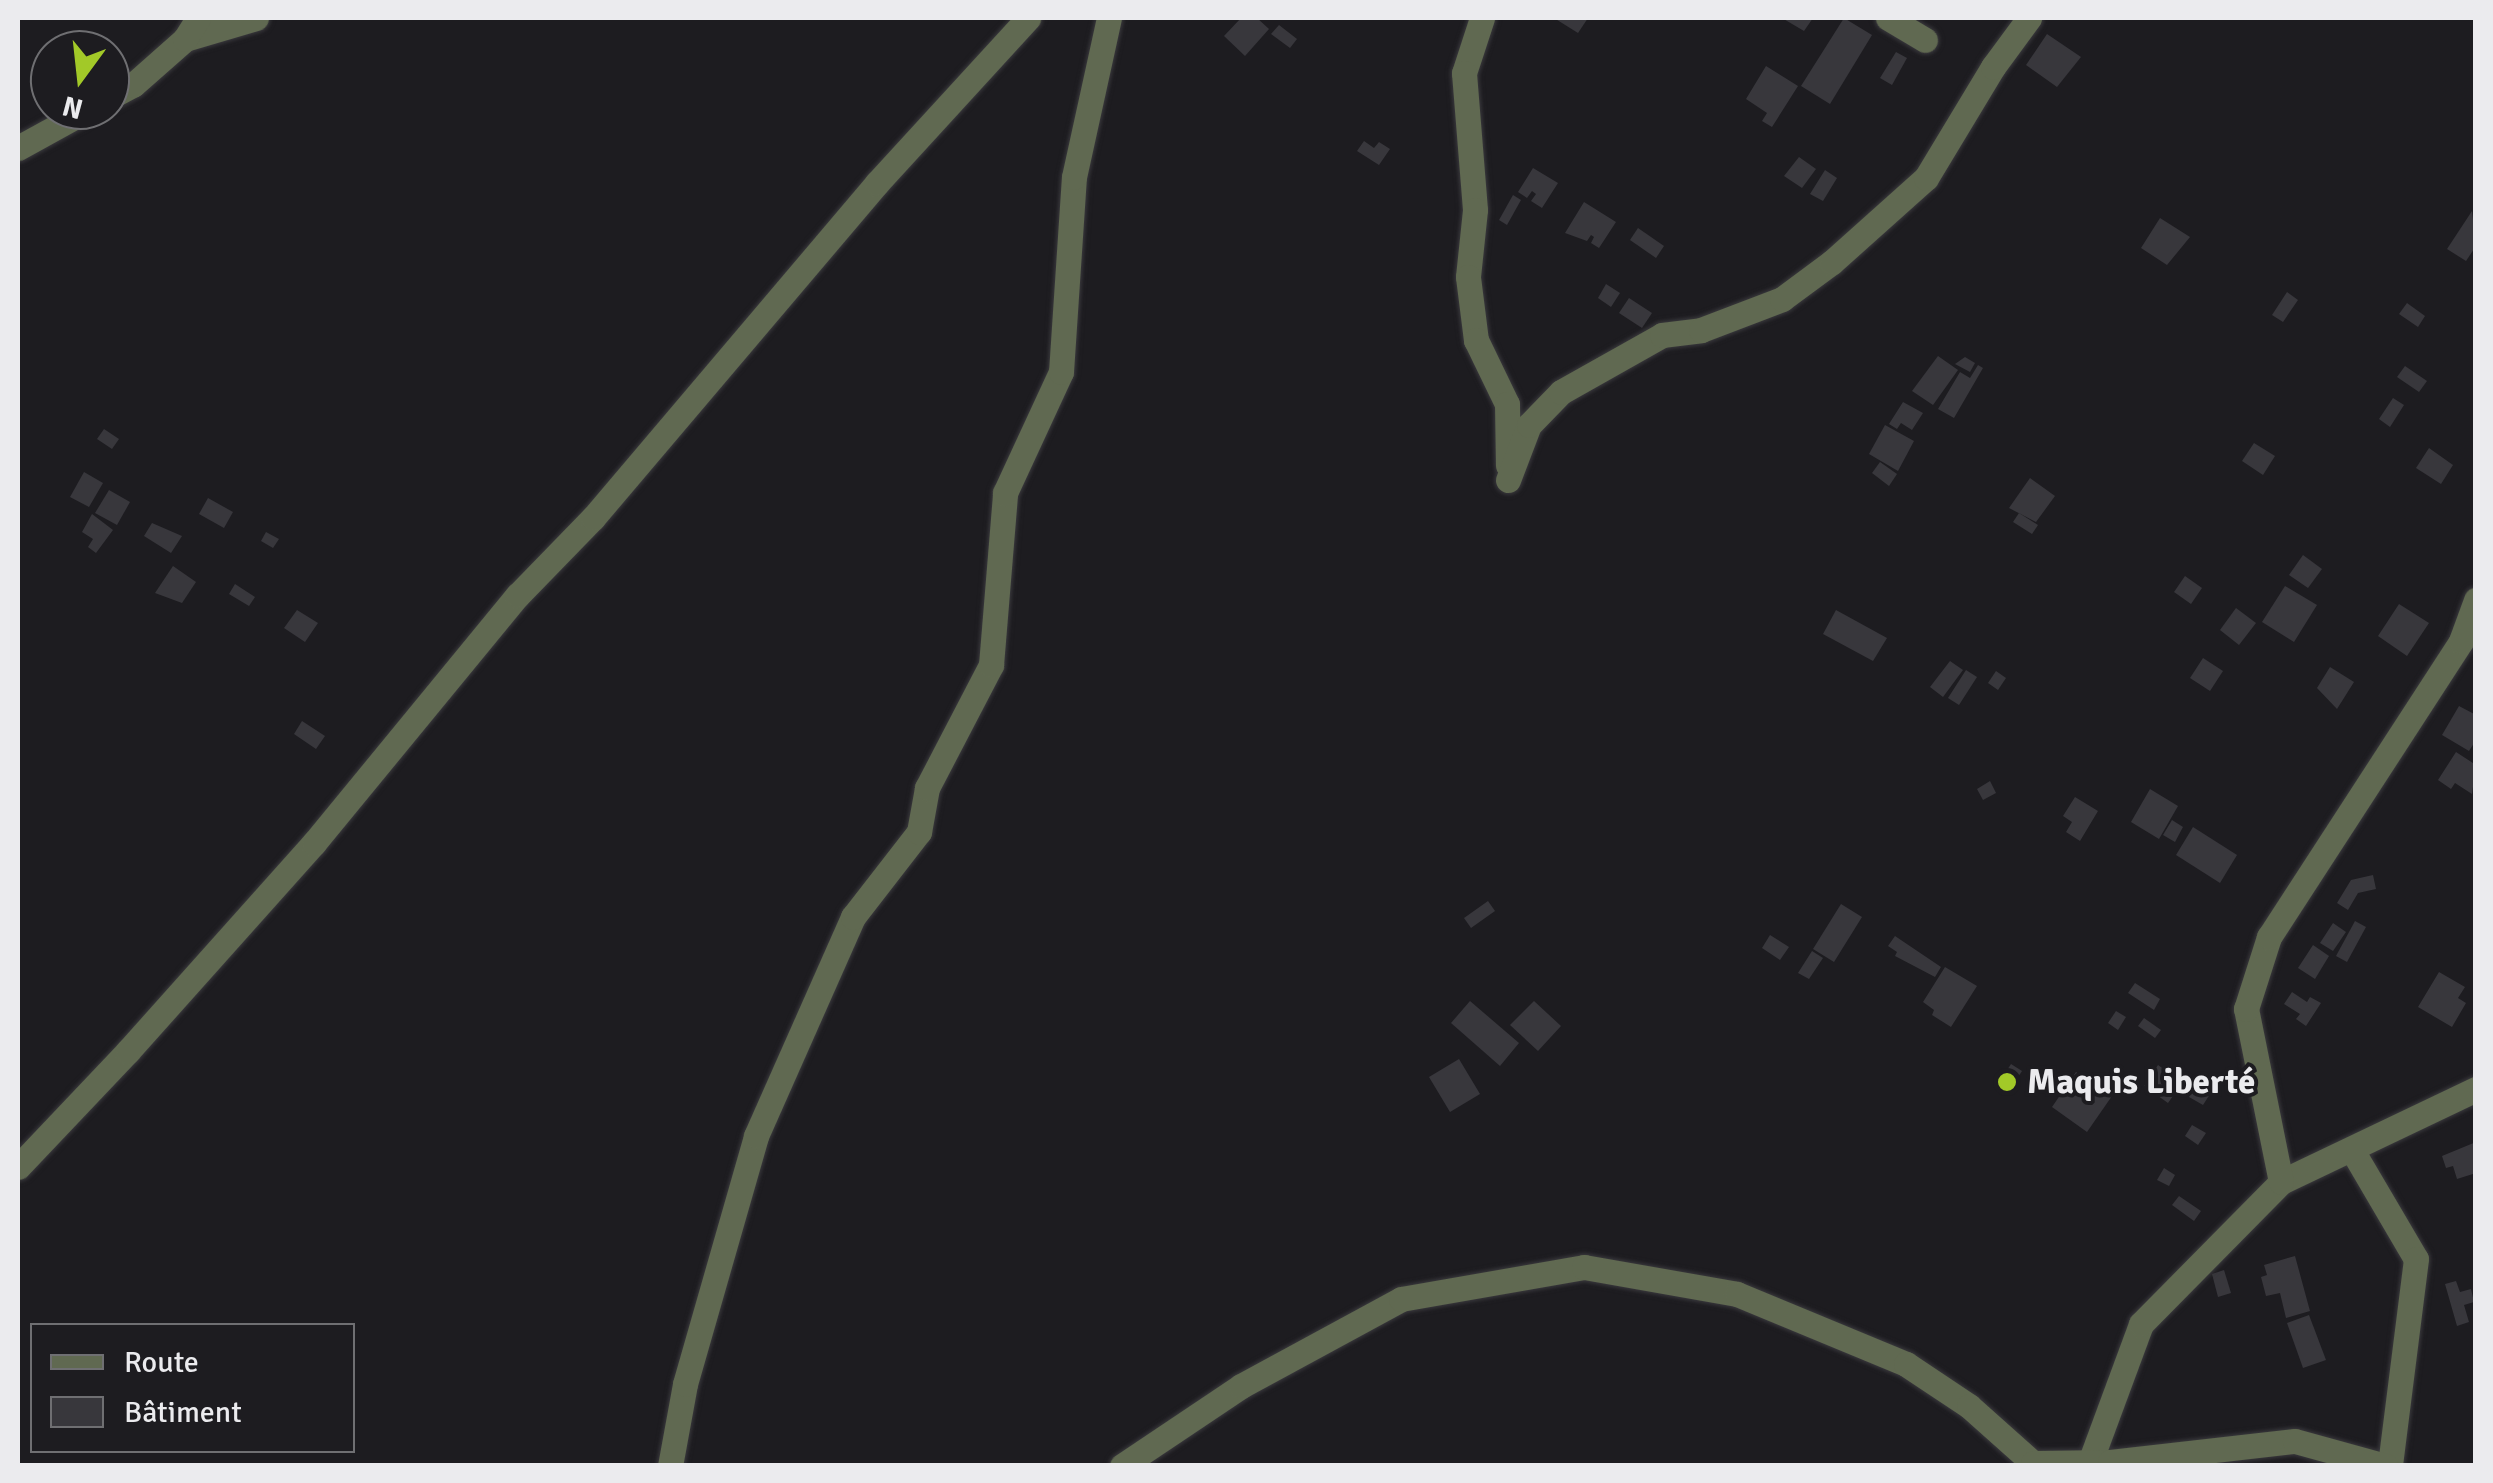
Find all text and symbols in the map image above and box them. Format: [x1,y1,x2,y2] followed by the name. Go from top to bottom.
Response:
[30,30,130,130] north arrow
[59,88,87,126] text: N
[2027,1061,2255,1103] place label: Maquis Liberté
[1996,1071,2018,1093] marker: Maquis Liberté
[30,1323,355,1453] legend
[124,1344,199,1381] text: Route
[124,1394,242,1431] text: Bâtiment

